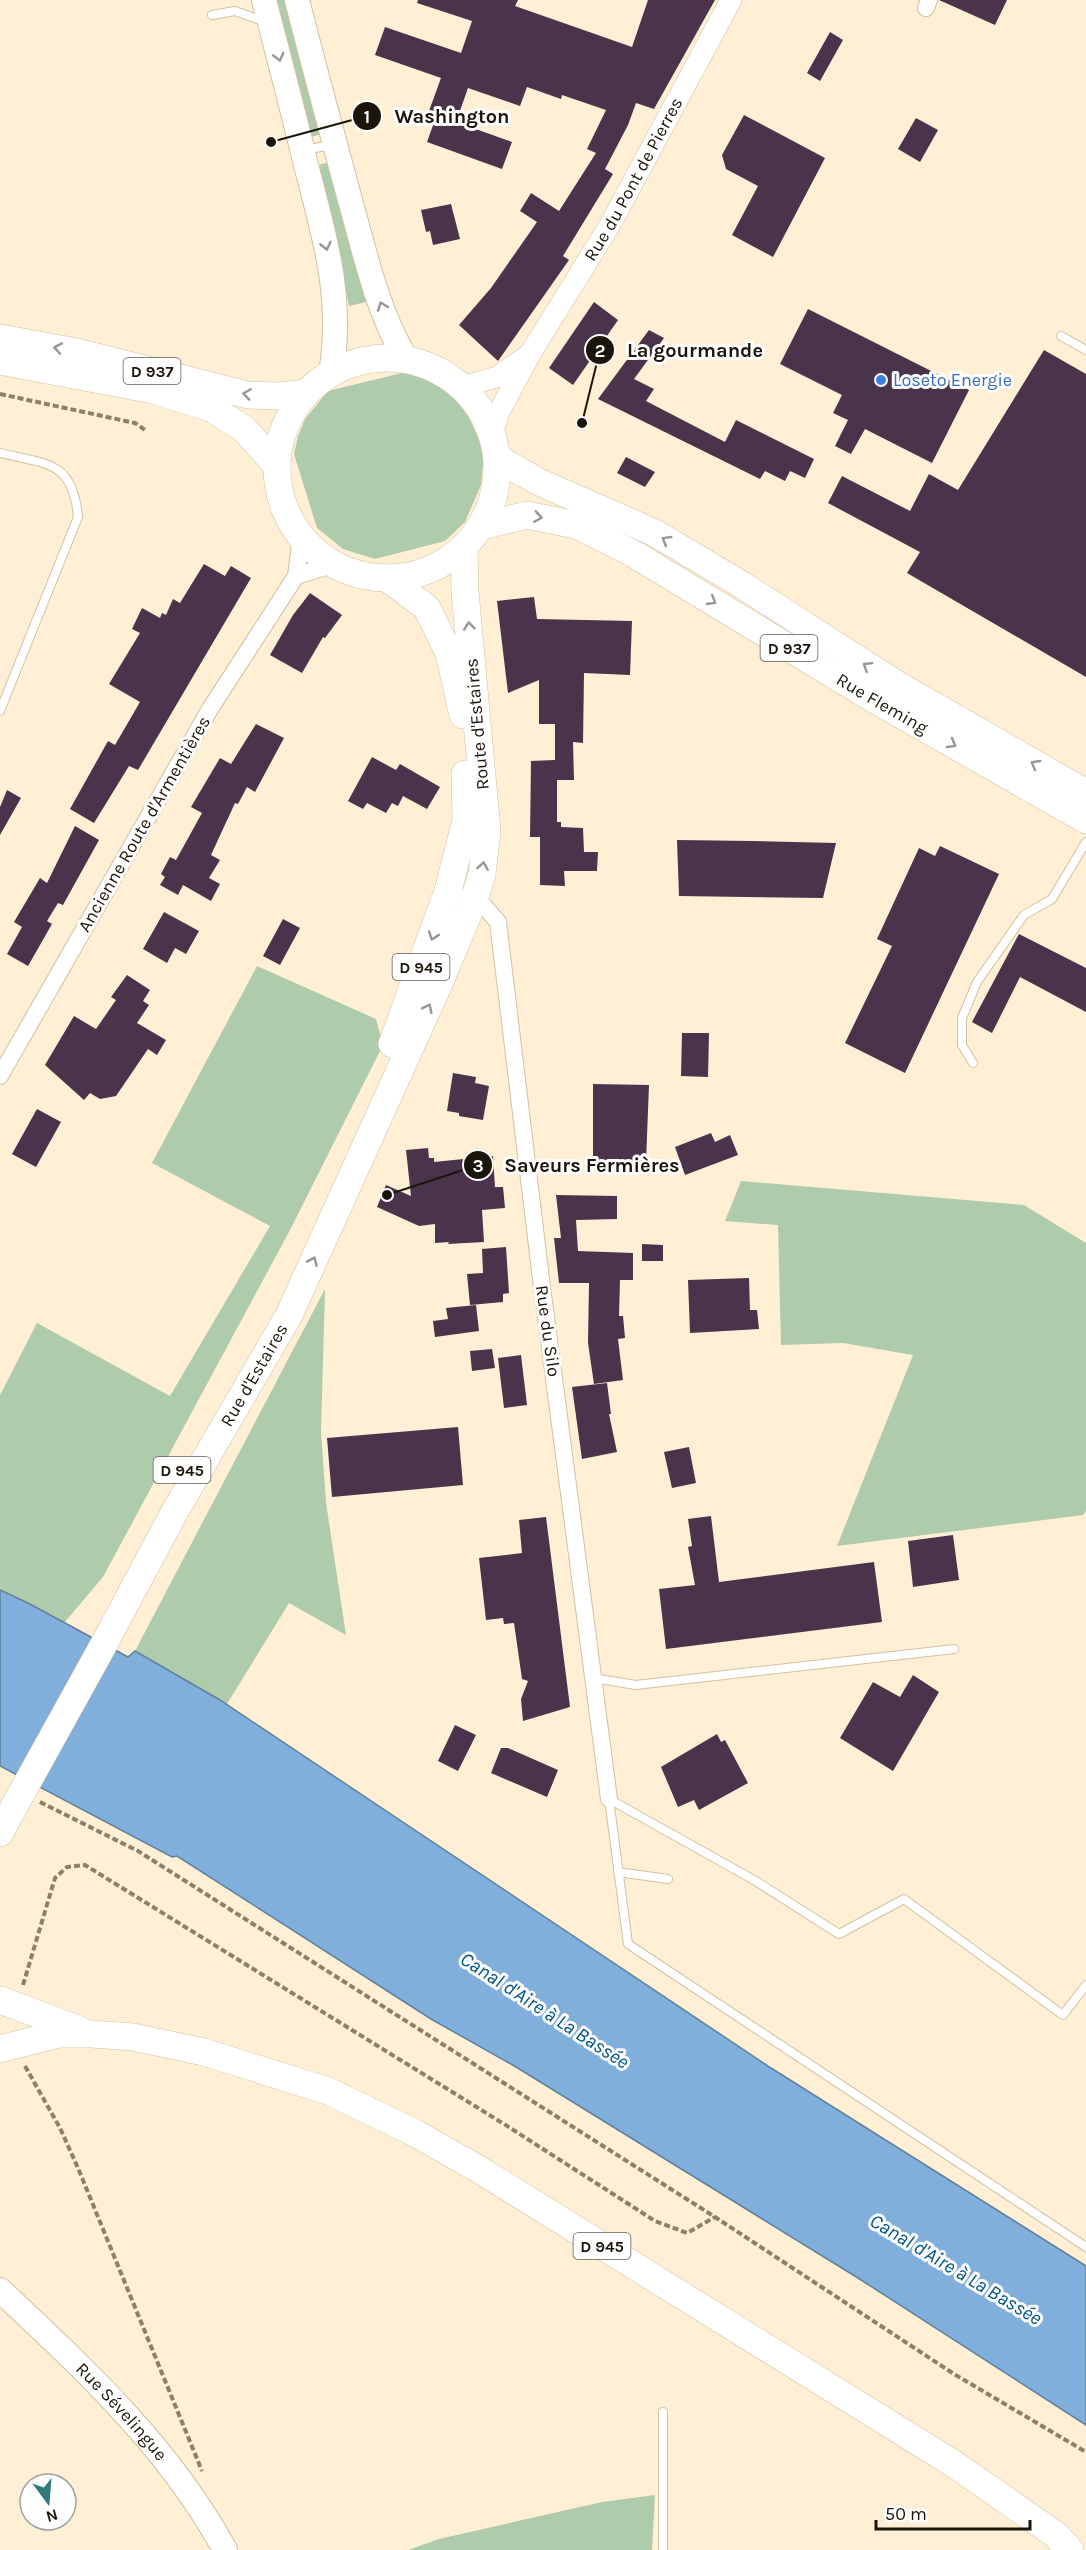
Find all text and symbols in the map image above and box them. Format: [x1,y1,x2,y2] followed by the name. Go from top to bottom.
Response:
[271,52,284,62] one-way arrow
[579,94,687,265] street label: Rue du Pont de Pierres
[352,97,521,135] callout: Washington
[394,105,510,128] text: Washington
[364,106,370,128] text: 1
[319,241,332,251] one-way arrow
[377,301,390,312] one-way arrow
[585,331,775,369] callout: La gourmande
[627,339,763,362] text: La gourmande
[595,340,605,362] text: 2
[53,343,63,355] one-way arrow
[124,358,180,384] road number: D 937
[893,369,1012,391] place label: Loseto Energie
[874,373,888,387] marker: Loseto Energie
[243,388,252,400] one-way arrow
[533,510,543,523] one-way arrow
[662,536,672,547] one-way arrow
[706,594,716,606] one-way arrow
[463,622,476,631] one-way arrow
[760,635,818,661] road number: D 937
[460,657,494,791] street label: Route d'Estaires
[863,661,873,673] one-way arrow
[832,668,932,739] street label: Rue Fleming
[73,712,215,936] street label: Ancienne Route d'Armentières
[946,737,956,748] one-way arrow
[1031,759,1042,771] one-way arrow
[476,861,488,871] one-way arrow
[427,930,440,941] one-way arrow
[392,954,450,980] road number: D 945
[421,1003,432,1014] one-way arrow
[463,1146,692,1184] callout: Saveurs Fermières
[504,1154,680,1177] text: Saveurs Fermières
[472,1155,484,1177] text: 3
[306,1257,318,1268] one-way arrow
[531,1284,565,1378] street label: Rue du Silo
[216,1320,293,1431] street label: Rue d'Estaires
[154,1457,210,1483] road number: D 945
[456,1947,633,2074] water label: Canal d'Aire à La Bassée
[866,2209,1046,2330] water label: Canal d'Aire à La Bassée
[574,2233,630,2259] road number: D 945
[71,2358,172,2465] street label: Rue Sévelingue
[18,2472,78,2532] north arrow
[876,2493,1030,2531] scale bar
[885,2503,927,2525] text: 50 m
[44,2505,60,2527] text: N

